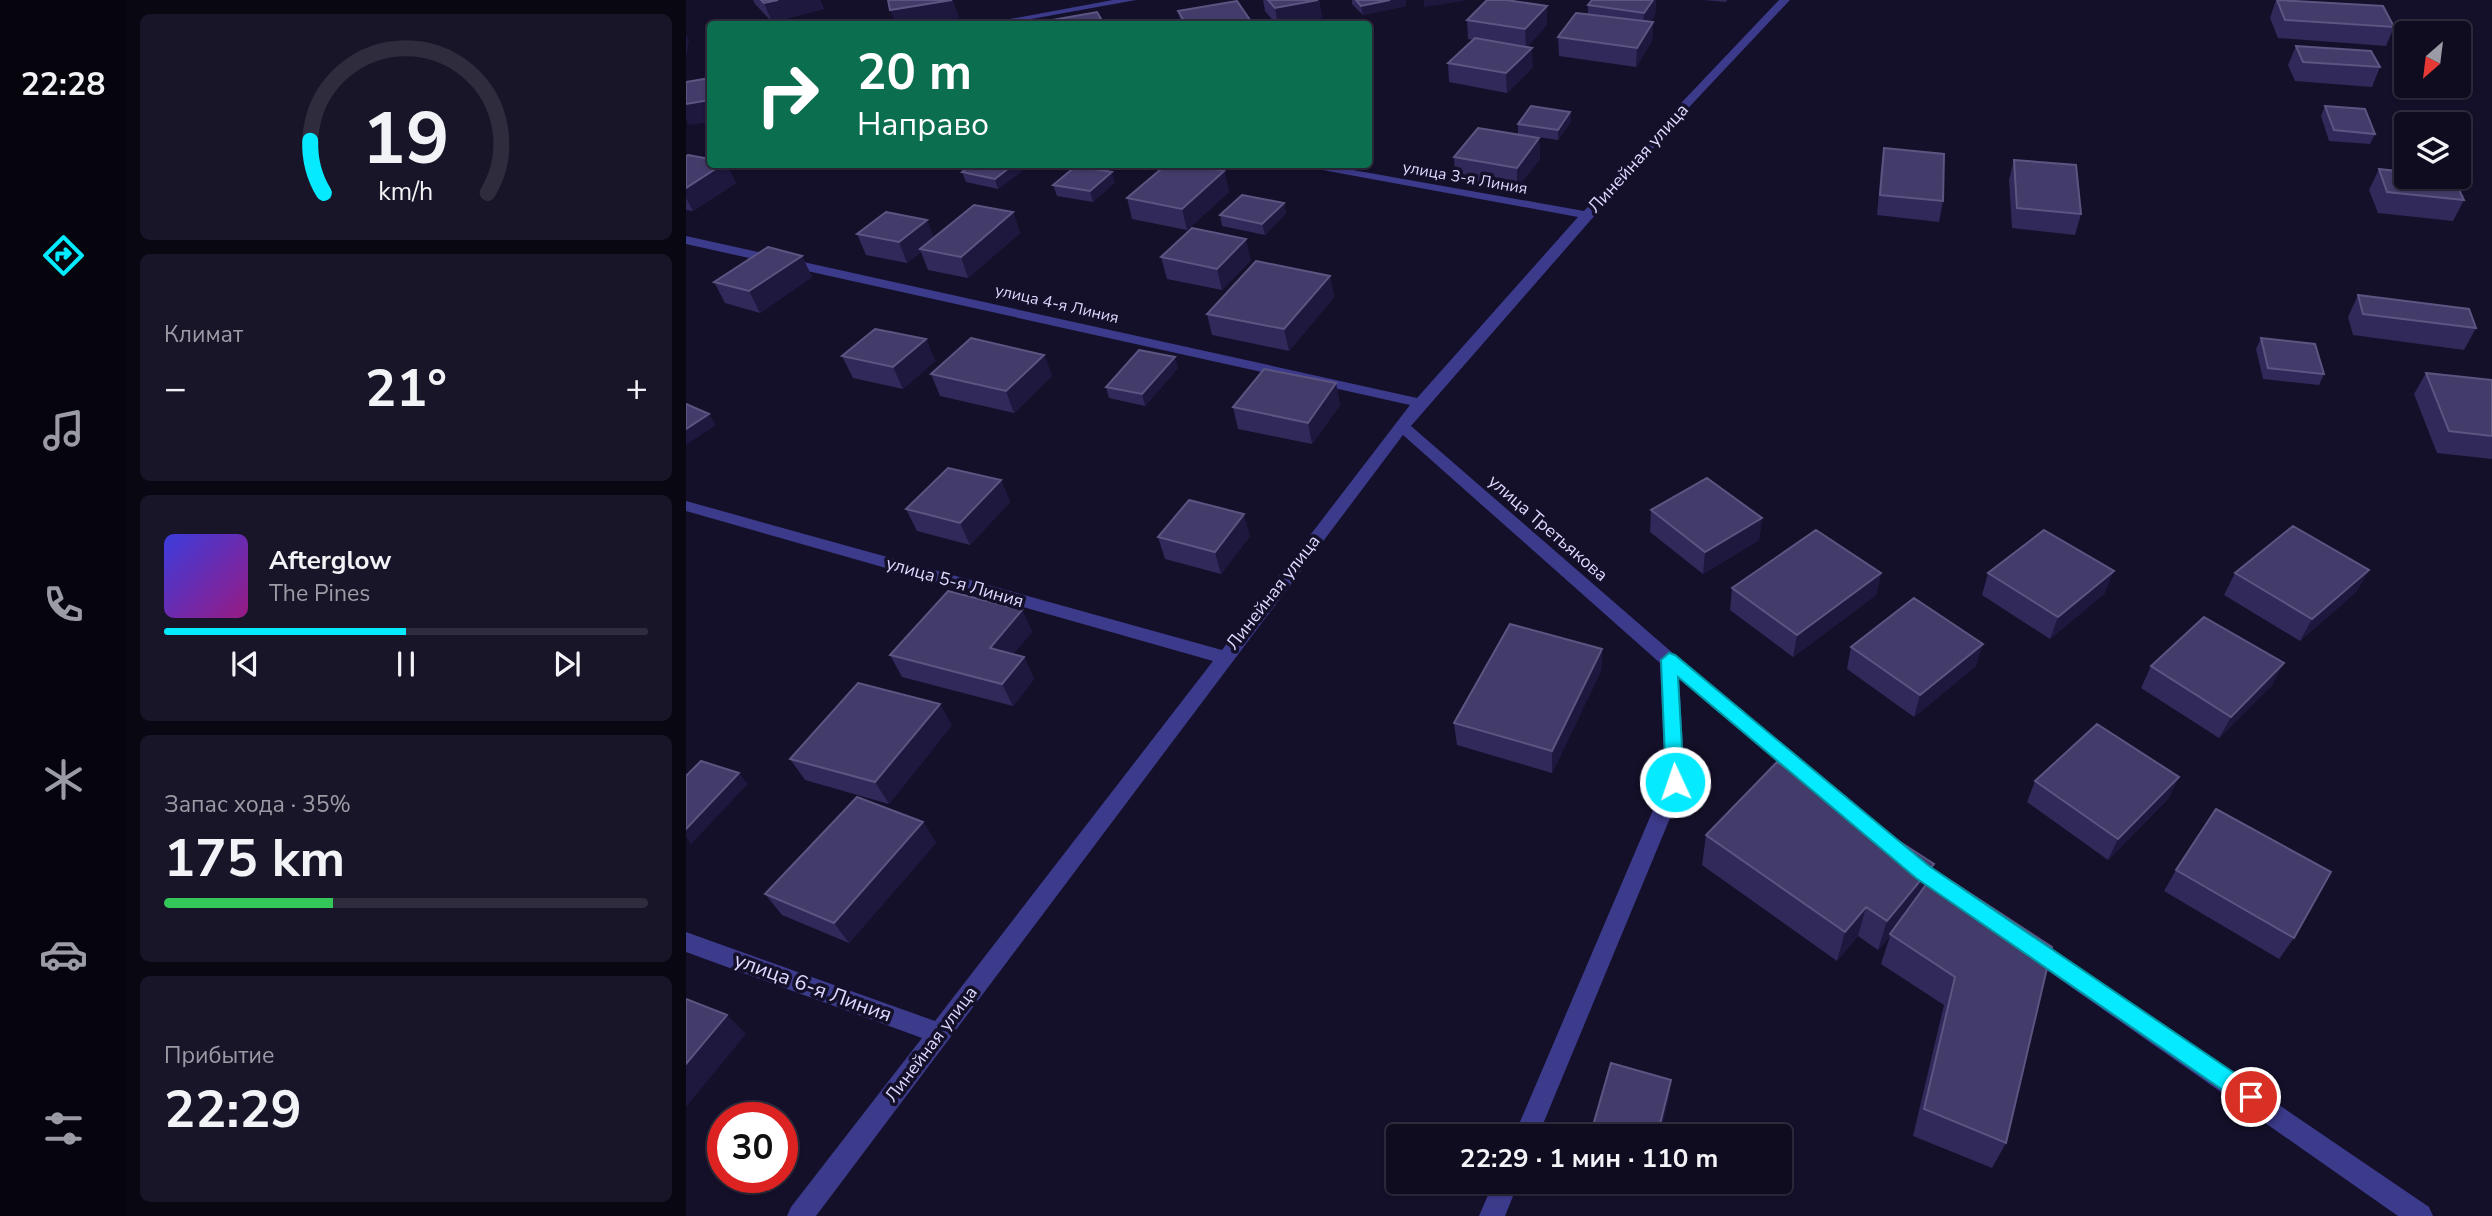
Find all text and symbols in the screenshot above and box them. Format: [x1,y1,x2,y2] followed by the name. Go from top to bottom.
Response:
[2394,21,2471,98] north arrow
[2394,21,2471,189] map controls
[857,39,972,106] text: 20 m
[742,49,833,140] icon: right
[21,63,105,106] text: 22:28
[362,90,450,190] text: 19
[1582,98,1694,218] street label: Линейная улица
[857,103,989,146] text: Направо
[2394,112,2471,189] button: layers
[1401,156,1529,200] street label: улица 3-я Линия
[378,175,434,209] text: km/h
[39,231,88,280] icon: directions
[993,279,1121,329] street label: улица 4-я Линия
[164,319,243,350] text: Климат
[365,353,447,424] text: 21°
[164,363,187,414] text: −
[625,363,648,414] text: +
[39,406,88,455] icon: music
[1483,469,1613,587] street label: улица Третьякова
[1221,530,1325,654] street label: Линейная улица
[269,543,392,578] text: Afterglow
[883,551,1027,613] street label: улица 5-я Линия
[269,578,370,609] text: The Pines
[39,580,88,629] icon: phone
[226,645,264,683] icon: previous
[387,645,425,683] icon: pause
[548,645,586,683] icon: next
[1638,745,1712,819] position arrow
[39,755,88,804] icon: climate
[164,789,351,820] text: Запас хода · 35%
[164,823,345,894] text: 175 km
[39,930,88,979] icon: car
[730,945,896,1029] street label: улица 6-я Линия
[879,981,983,1107] street label: Линейная улица
[164,1040,274,1071] text: Прибытие
[2221,1067,2281,1127] pin
[164,1074,302,1145] text: 22:29
[2232,1078,2270,1116] icon: arrive
[707,1102,798,1193] speed limit sign: 30
[39,1104,88,1153] icon: filters
[1460,1141,1718,1176] text: 22:29 · 1 мин · 110 m

